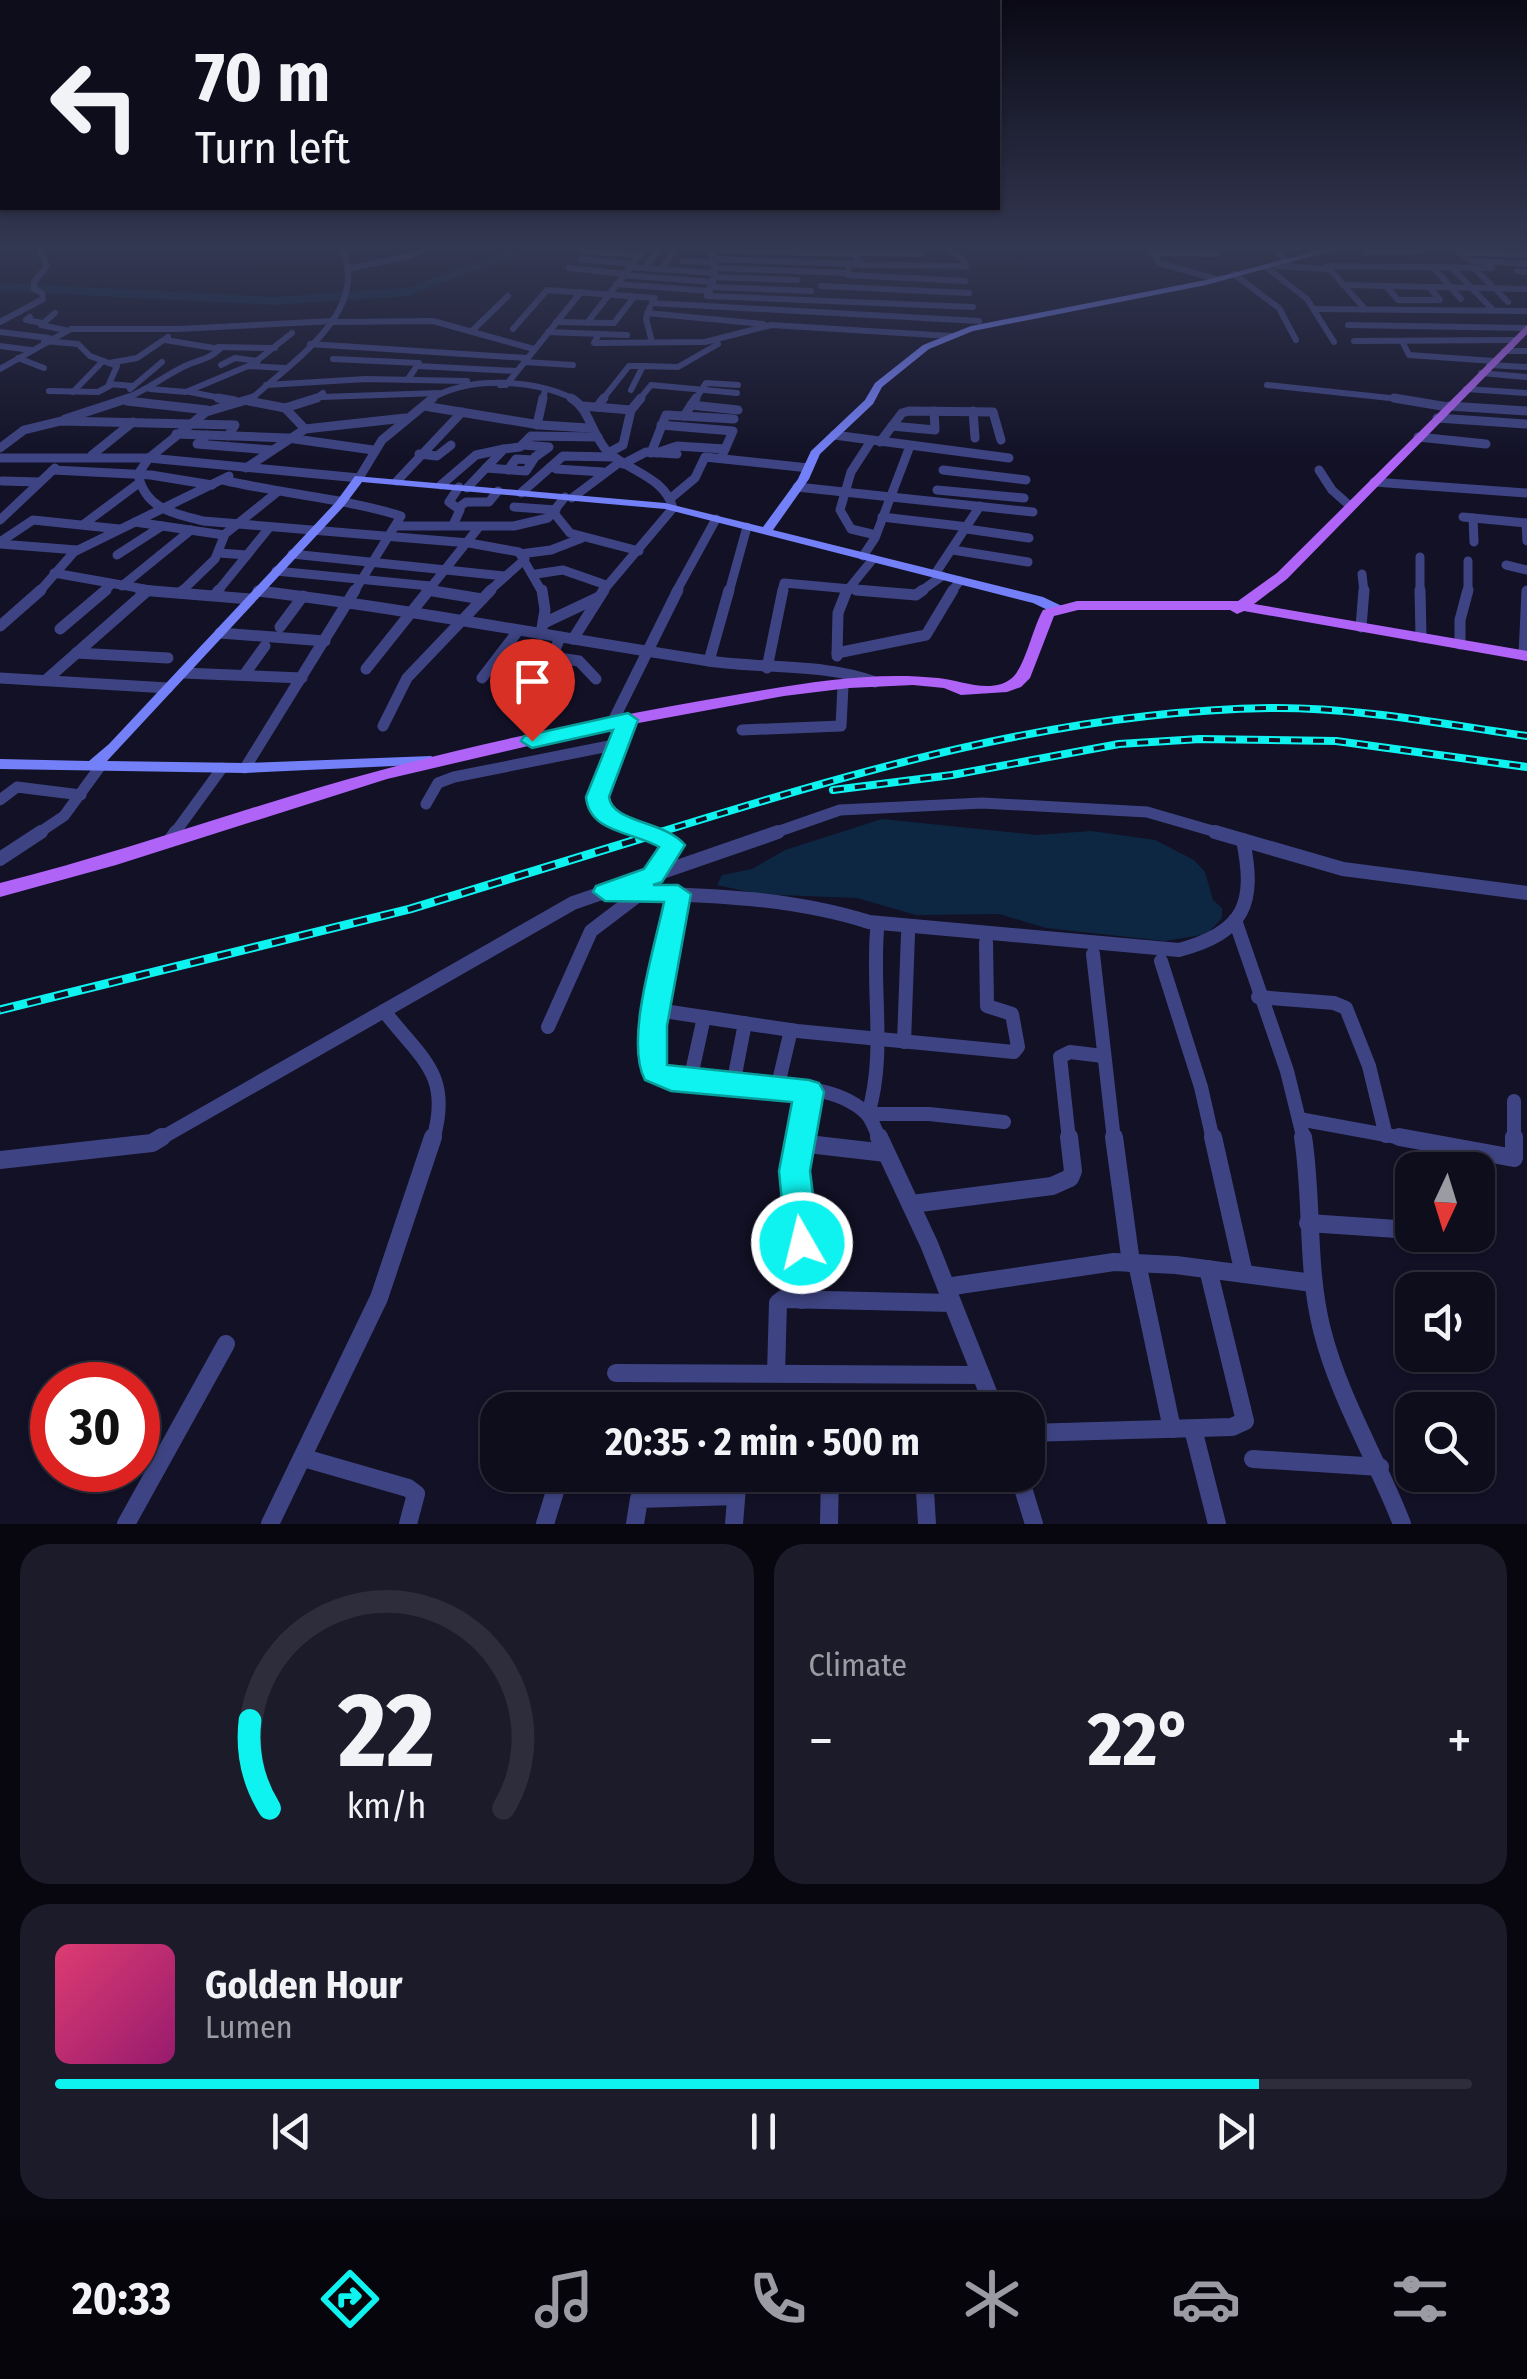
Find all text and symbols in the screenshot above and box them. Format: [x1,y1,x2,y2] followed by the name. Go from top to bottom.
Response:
[195,36,330,120] text: 70 m
[30,40,160,170] icon: left
[195,121,350,175] text: Turn left
[490,639,575,742] pin
[505,654,560,709] icon: arrive
[1395,1152,1495,1252] north arrow
[1395,1152,1495,1492] map controls
[750,1191,854,1295] position arrow
[1395,1272,1495,1372] button: sound
[30,1362,160,1492] speed limit sign: 30
[1395,1392,1495,1492] button: search
[605,1419,920,1465] text: 20:35 · 2 min · 500 m
[809,1646,907,1684] text: Climate
[338,1669,435,1794] text: 22
[1088,1695,1192,1785] text: 22°
[809,1708,833,1774] text: −
[1447,1708,1472,1774] text: +
[347,1785,427,1827] text: km/h
[205,1962,403,2008] text: Golden Hour
[205,2008,293,2046] text: Lumen
[264,2104,319,2159] icon: previous
[736,2104,791,2159] icon: pause
[1208,2104,1263,2159] icon: next
[315,2264,385,2334] icon: directions
[529,2264,599,2334] icon: music
[743,2264,813,2334] icon: phone
[957,2264,1027,2334] icon: climate
[1171,2264,1241,2334] icon: car
[1385,2264,1455,2334] icon: filters
[72,2272,171,2326] text: 20:33

